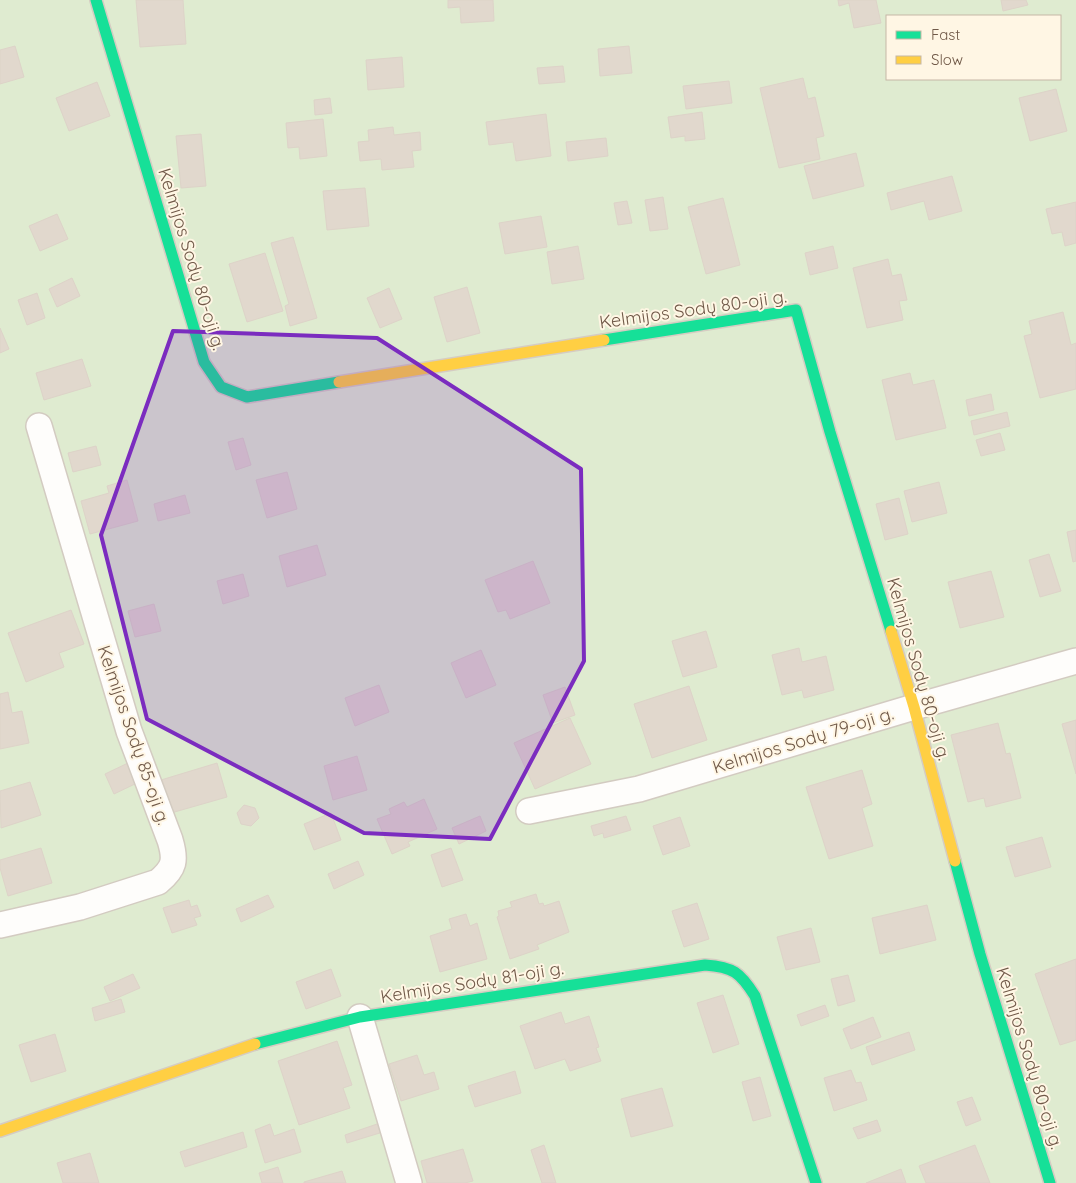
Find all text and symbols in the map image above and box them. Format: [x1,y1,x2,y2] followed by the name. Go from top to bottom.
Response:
[886,15,1061,80] legend
[931,25,960,44] text: Fast
[931,50,963,69] text: Slow
[153,165,231,353] street label: Kelmijos Sodų 80-oji g.
[598,284,788,334] street label: Kelmijos Sodų 80-oji g.
[882,575,956,763] street label: Kelmijos Sodų 80-oji g.
[92,642,176,828] street label: Kelmijos Sodų 85-oji g.
[710,702,896,778] street label: Kelmijos Sodų 79-oji g.
[379,956,565,1008] street label: Kelmijos Sodų 81-oji g.
[991,964,1069,1152] street label: Kelmijos Sodų 80-oji g.

